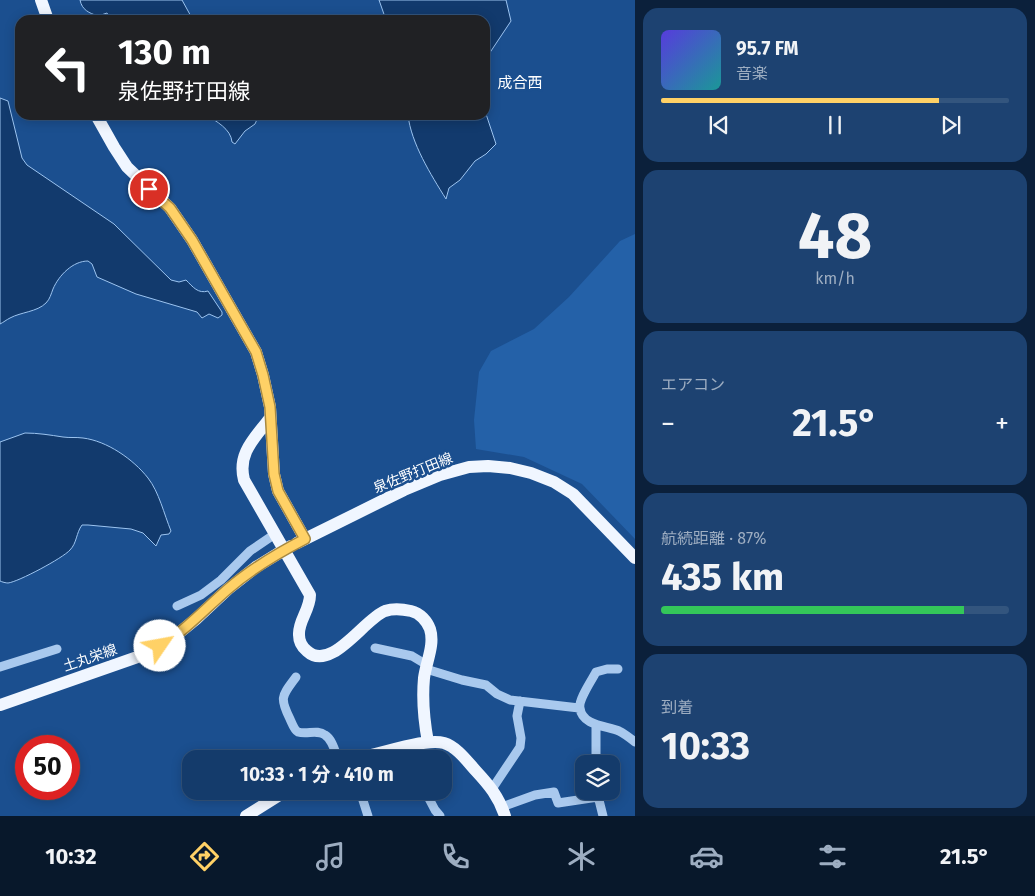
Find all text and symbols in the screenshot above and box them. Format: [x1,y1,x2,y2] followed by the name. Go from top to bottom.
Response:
[118,31,211,73] text: 130 m
[35,35,100,100] icon: left
[736,37,798,60] text: 95.7 FM
[736,64,768,83] text: 音楽
[497,74,543,92] district label: 成合西
[118,78,250,105] text: 泉佐野打田線
[705,111,733,139] icon: previous
[821,111,849,139] icon: pause
[937,111,965,139] icon: next
[128,168,170,210] pin
[135,175,163,203] icon: arrive
[798,197,872,275] text: 48
[815,269,855,288] text: km/h
[661,375,725,394] text: エアコン
[792,400,878,446] text: 21.5°
[661,407,675,440] text: −
[995,407,1009,440] text: +
[371,449,455,497] street label: 泉佐野打田線
[661,529,766,548] text: 航続距離 · 87%
[661,554,784,600] text: 435 km
[133,619,185,671] position arrow
[61,641,119,675] street label: 土丸栄線
[661,698,693,717] text: 到着
[661,723,750,769] text: 10:33
[15,735,80,800] speed limit sign: 50
[575,755,620,800] map controls
[575,755,620,800] button: layers
[240,763,394,786] text: 10:33 · 1 分 · 410 m
[187,839,222,874] icon: directions
[313,839,348,874] icon: music
[438,839,473,874] icon: phone
[564,839,599,874] icon: climate
[689,839,724,874] icon: car
[815,839,850,874] icon: filters
[45,843,97,870] text: 10:32
[940,843,990,870] text: 21.5°

